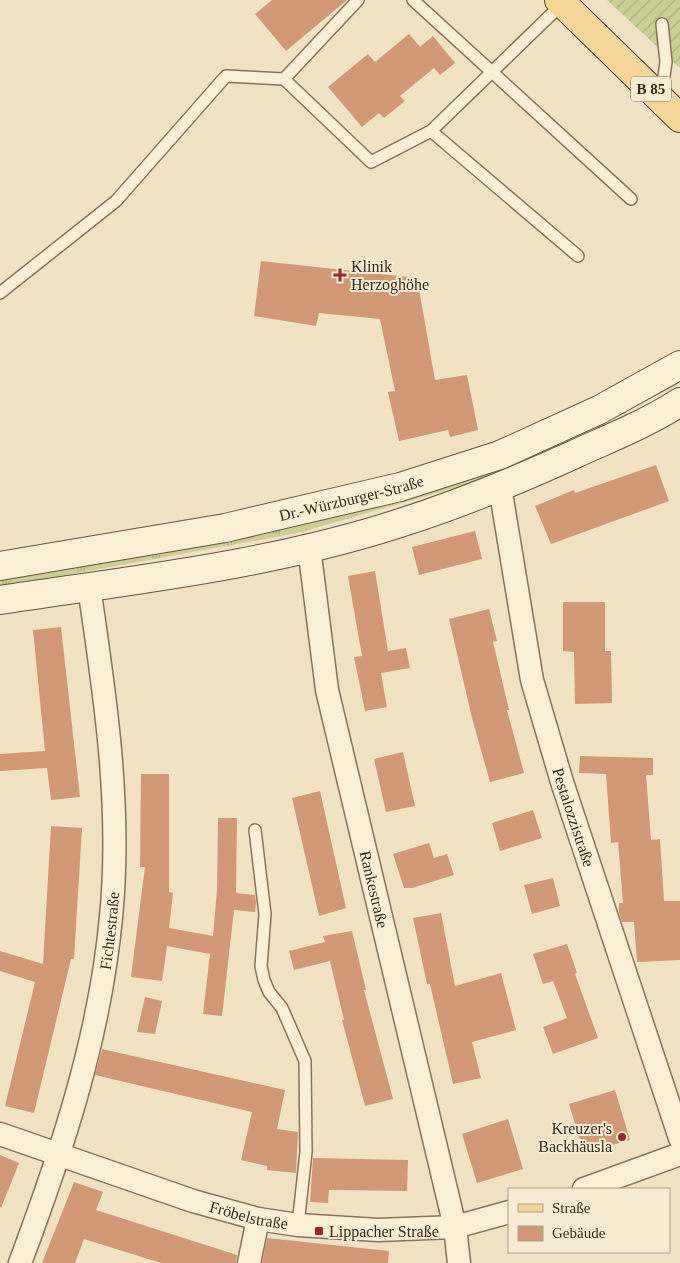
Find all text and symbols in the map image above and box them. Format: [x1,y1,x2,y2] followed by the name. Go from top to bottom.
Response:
[631,76,671,102] road number: B 85
[351,258,429,294] place label: Klinik Herzoghöhe
[333,268,347,282] marker: Klinik Herzoghöhe
[277,472,426,524] street label: Dr.-Würzburger-Straße
[549,766,597,869] street label: Pestalozzistraße
[357,849,391,930] street label: Rankestraße
[97,891,122,971] street label: Fichtestraße
[538,1120,612,1155] place label: Kreuzer's Backhäusla
[616,1131,628,1143] marker: Kreuzer's Backhäusla
[508,1188,670,1253] legend
[208,1198,289,1232] street label: Fröbelstraße
[552,1200,591,1216] text: Straße
[329,1223,439,1241] place label: Lippacher Straße
[313,1225,325,1237] marker: Lippacher Straße
[552,1225,606,1241] text: Gebäude

